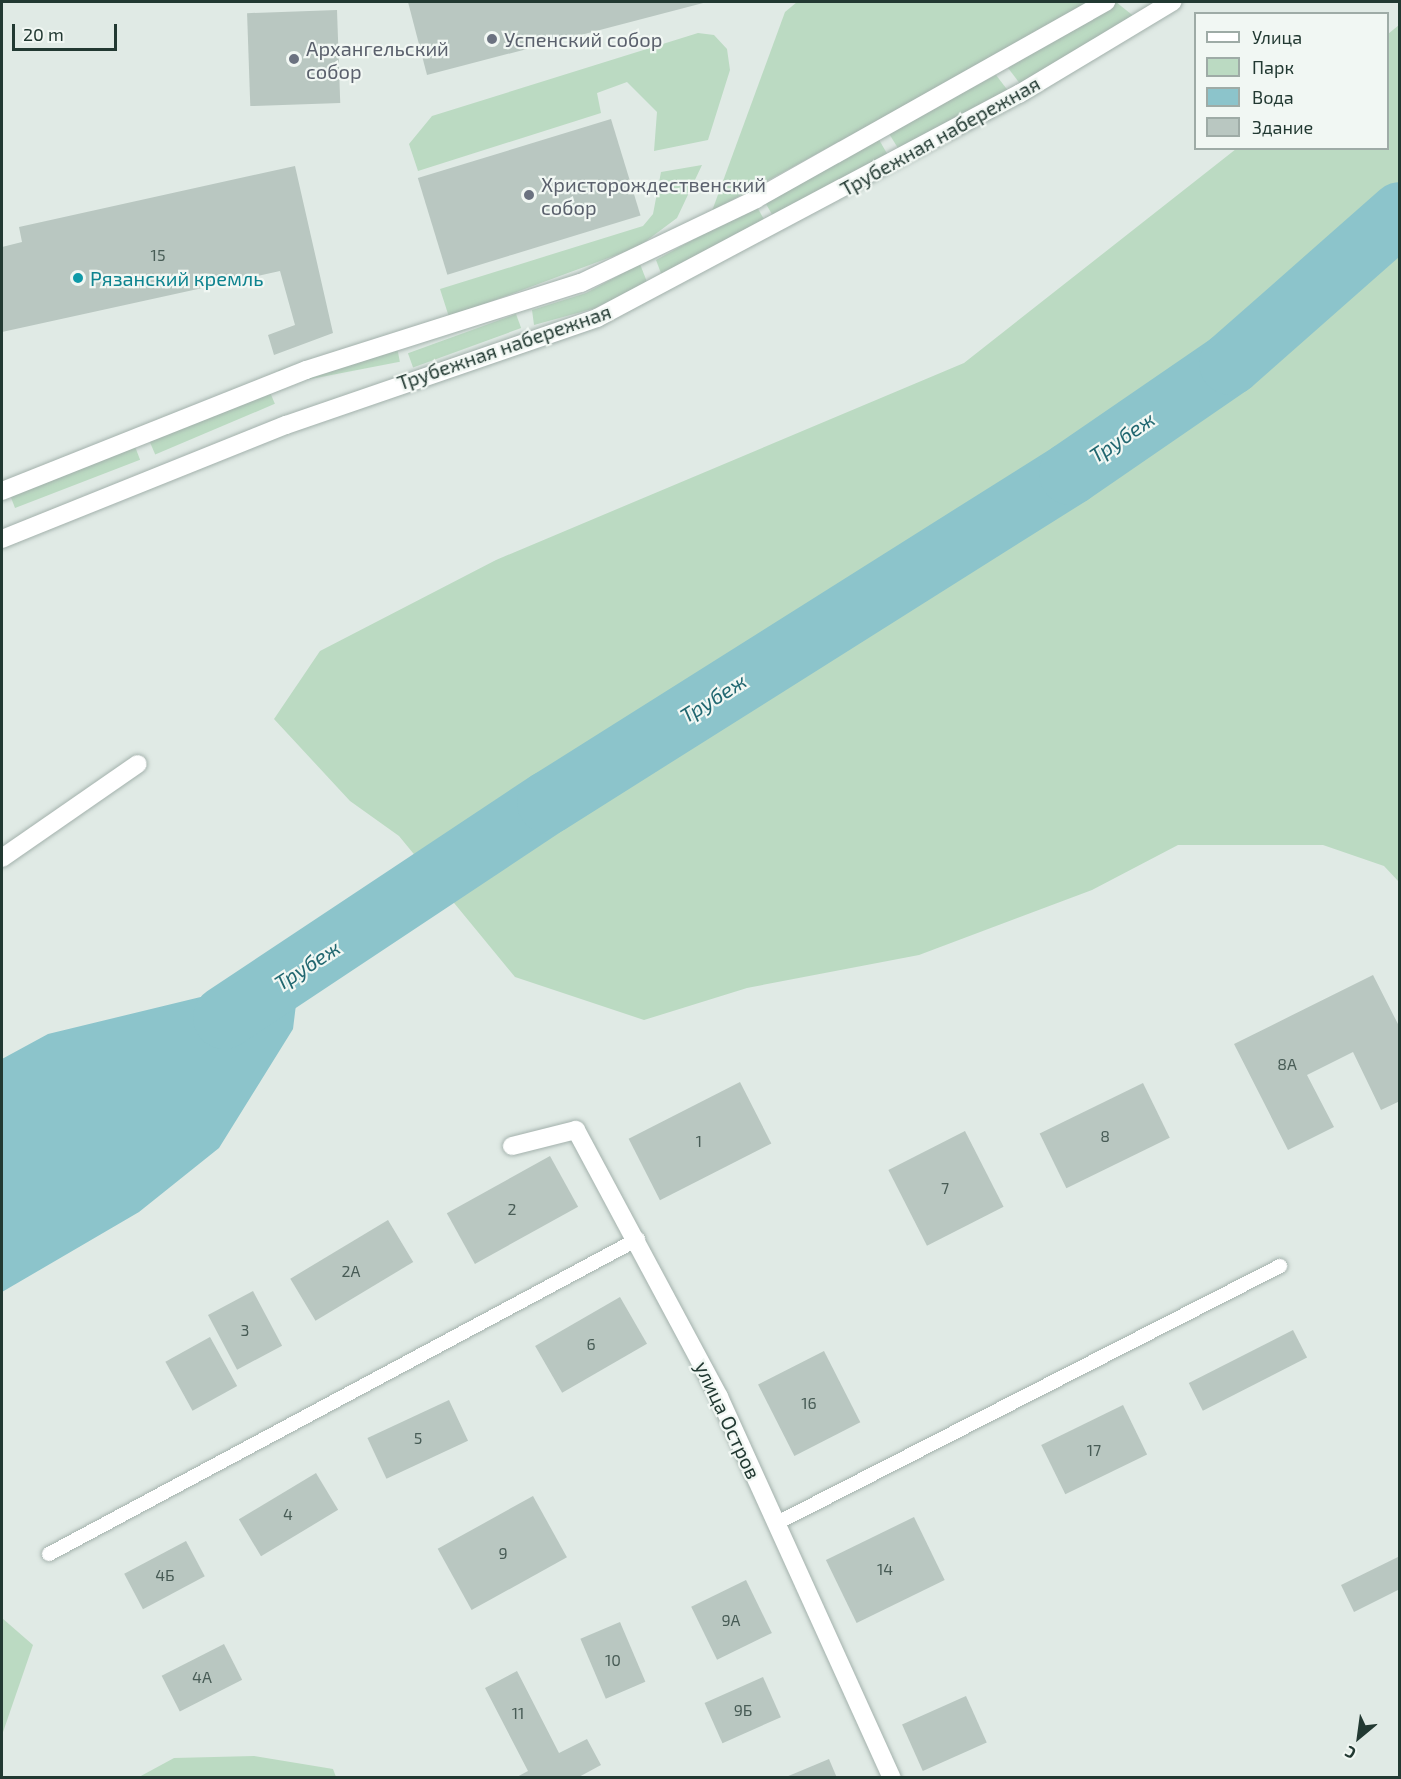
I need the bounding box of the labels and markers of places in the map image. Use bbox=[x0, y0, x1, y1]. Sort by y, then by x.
place label: Успенский собор bbox=[504, 27, 662, 51]
marker: Успенский собор bbox=[485, 32, 499, 46]
place label: Архангельский собор bbox=[306, 36, 449, 83]
marker: Архангельский собор bbox=[287, 52, 301, 66]
place label: Христорождественский собор bbox=[541, 172, 766, 219]
marker: Христорождественский собор bbox=[522, 188, 536, 202]
place label: Рязанский кремль bbox=[90, 266, 263, 290]
marker: Рязанский кремль bbox=[71, 271, 85, 285]

